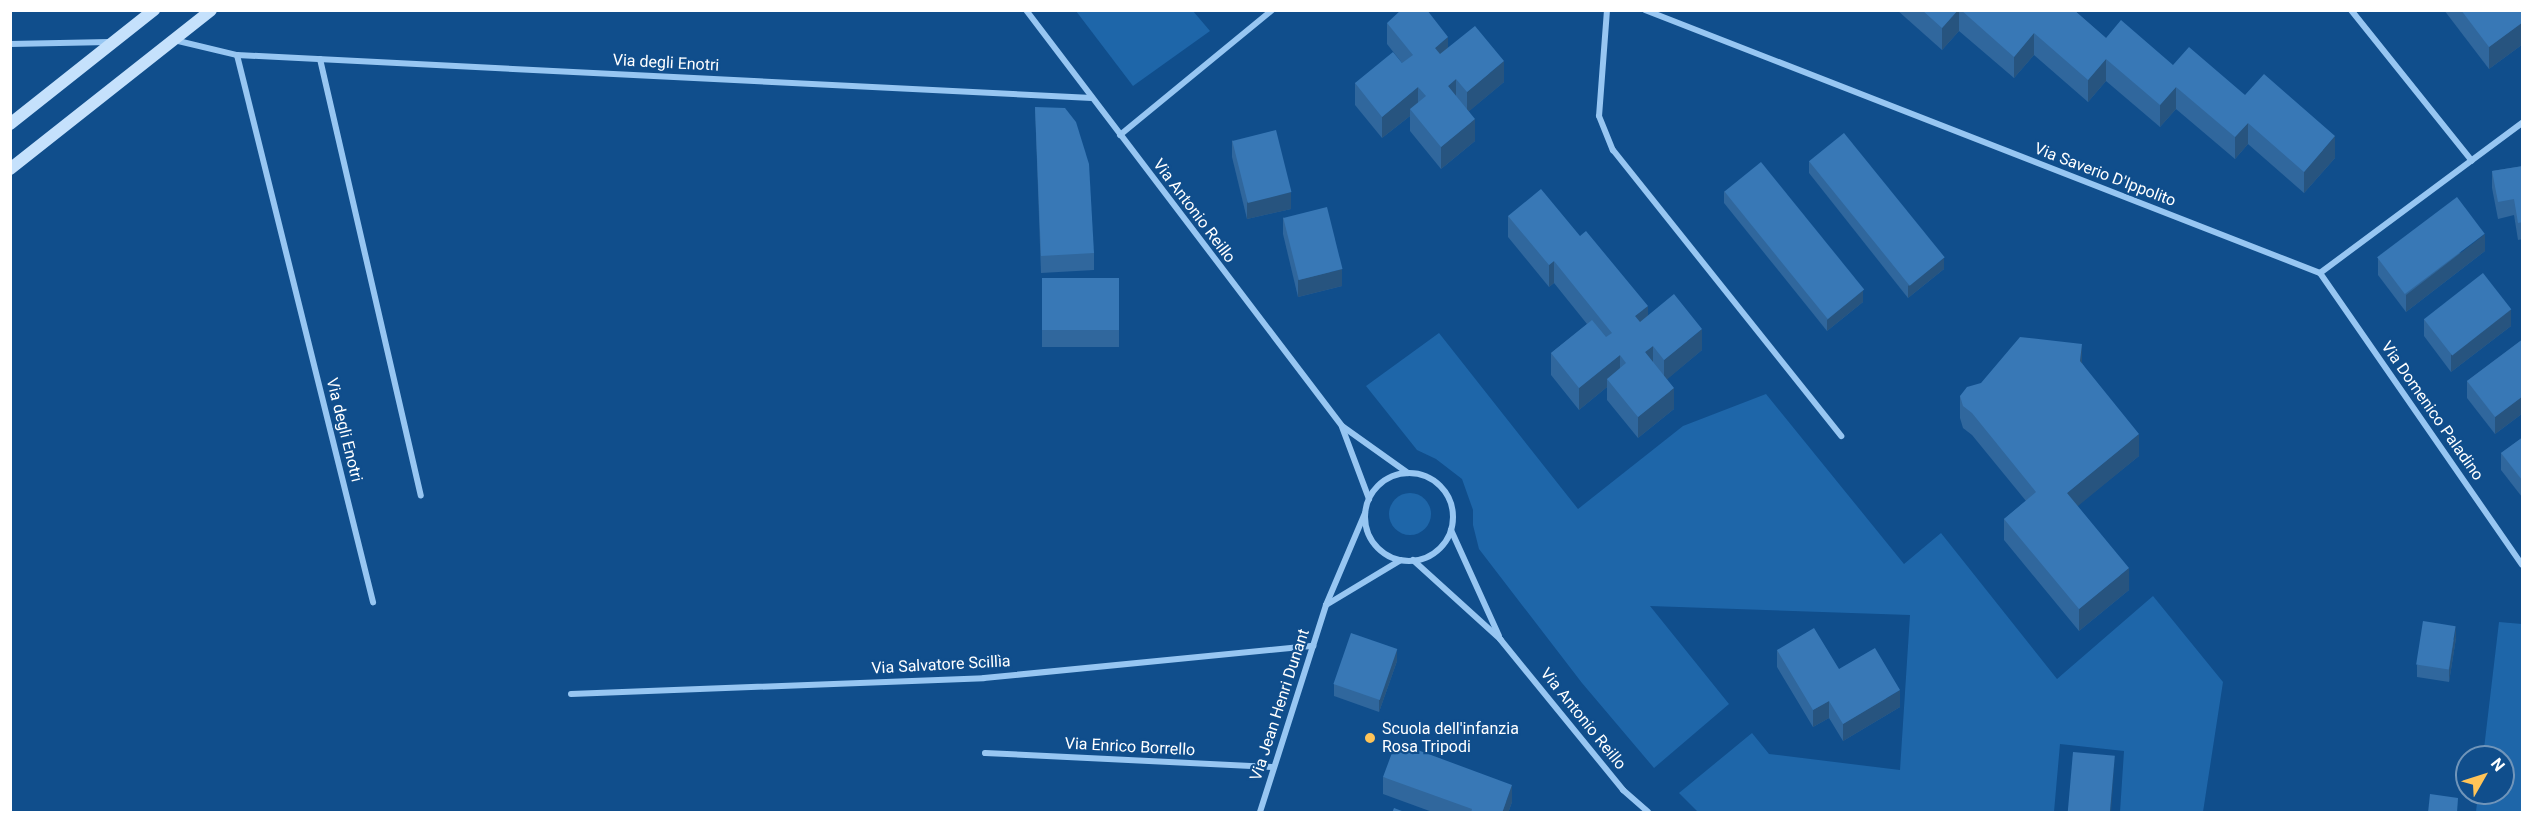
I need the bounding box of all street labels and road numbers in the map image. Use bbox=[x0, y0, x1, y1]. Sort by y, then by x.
street label: Via degli Enotri bbox=[612, 51, 720, 75]
street label: Via Saverio D'Ippolito bbox=[2031, 139, 2179, 211]
street label: Via Antonio Reillo bbox=[1149, 155, 1239, 267]
street label: Via Domenico Paladino bbox=[2377, 338, 2487, 484]
street label: Via degli Enotri bbox=[322, 376, 366, 484]
street label: Via Jean Henri Dunant bbox=[1246, 627, 1314, 783]
street label: Via Salvatore Scillìa bbox=[871, 652, 1011, 678]
street label: Via Antonio Reillo bbox=[1536, 664, 1630, 774]
street label: Via Enrico Borrello bbox=[1064, 734, 1196, 760]

